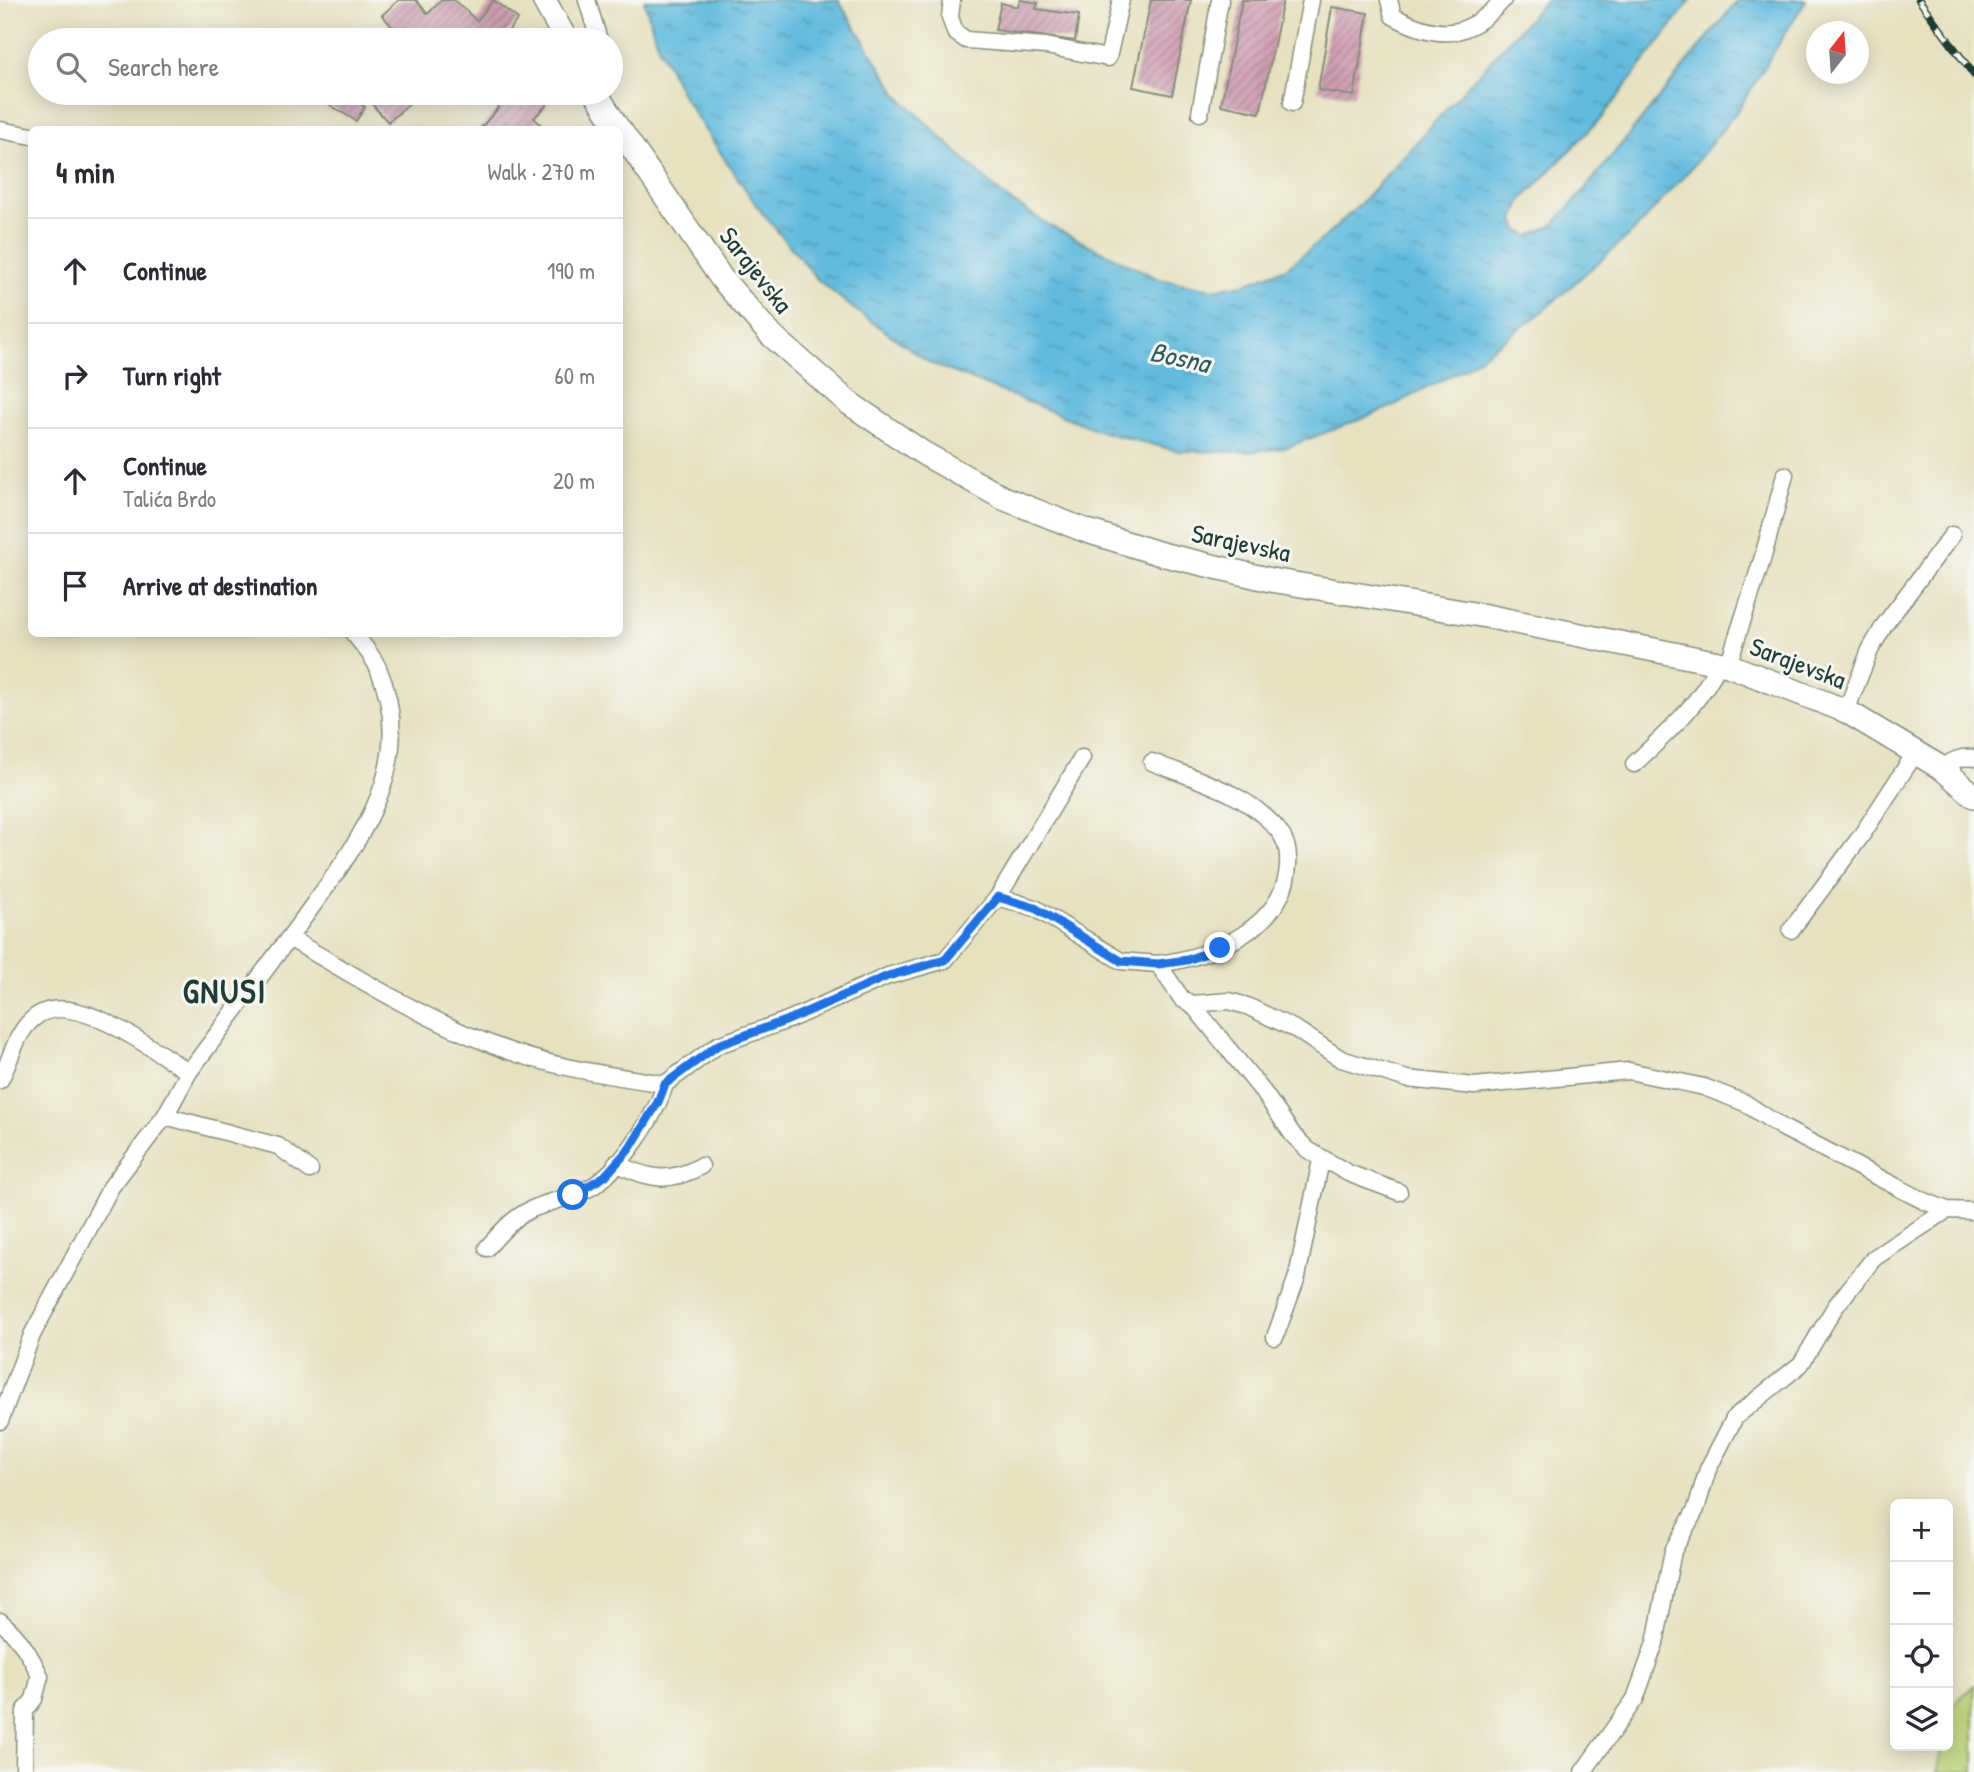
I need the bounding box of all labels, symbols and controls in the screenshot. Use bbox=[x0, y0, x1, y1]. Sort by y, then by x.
north arrow bbox=[1806, 21, 1869, 84]
search box bbox=[28, 28, 623, 105]
icon: search bbox=[52, 48, 90, 86]
text: Search here bbox=[108, 49, 219, 84]
text: 4 min bbox=[56, 152, 115, 192]
text: Walk · 270 m bbox=[488, 156, 595, 187]
street label: Sarajevska bbox=[712, 219, 801, 320]
icon: ahead bbox=[56, 252, 94, 290]
text: Continue bbox=[123, 253, 207, 288]
text: 190 m bbox=[547, 255, 595, 286]
water label: Bosna bbox=[1147, 332, 1216, 382]
icon: right bbox=[56, 357, 94, 395]
text: Turn right bbox=[123, 358, 221, 393]
text: 60 m bbox=[555, 360, 595, 391]
text: Continue bbox=[123, 448, 207, 483]
icon: ahead bbox=[56, 462, 94, 500]
text: 20 m bbox=[553, 465, 595, 496]
text: Talića Brdo bbox=[123, 483, 216, 514]
street label: Sarajevska bbox=[1188, 515, 1294, 570]
icon: arrive bbox=[56, 567, 94, 605]
text: Arrive at destination bbox=[123, 568, 318, 603]
street label: Sarajevska bbox=[1745, 628, 1851, 697]
route end bbox=[1204, 932, 1235, 963]
district label: GNUSI bbox=[183, 969, 267, 1013]
route start bbox=[557, 1179, 588, 1210]
map controls bbox=[1890, 1499, 1953, 1751]
button: + bbox=[1890, 1499, 1953, 1562]
button: − bbox=[1890, 1562, 1953, 1625]
button: locate bbox=[1890, 1625, 1953, 1688]
button: layers bbox=[1890, 1688, 1953, 1751]

